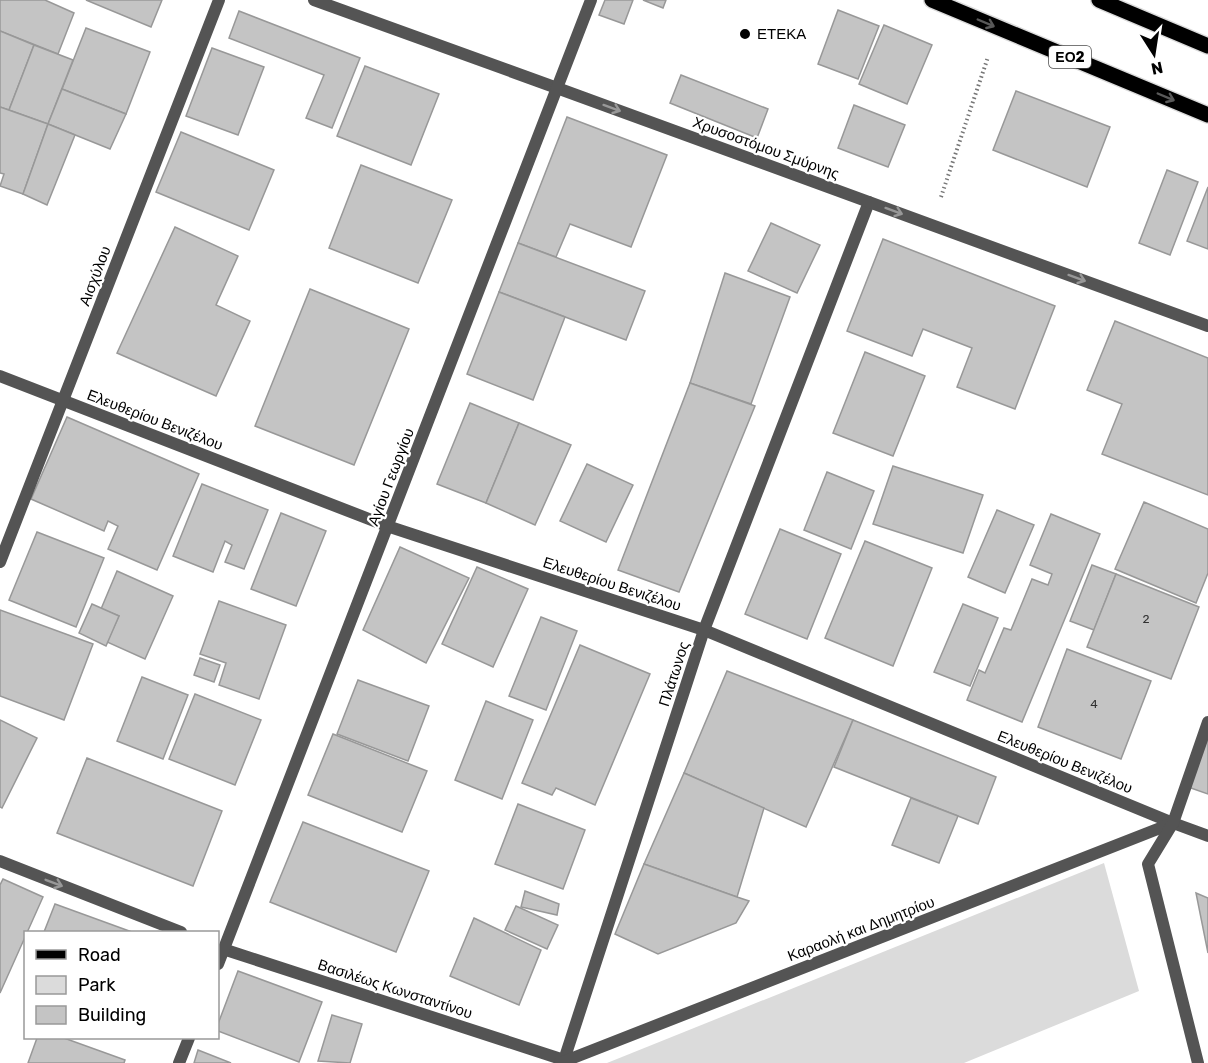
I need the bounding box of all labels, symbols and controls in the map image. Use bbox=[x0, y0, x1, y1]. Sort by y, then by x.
one-way arrow bbox=[977, 18, 995, 29]
north arrow bbox=[1124, 24, 1184, 84]
place label: ΕΤΕΚΑ bbox=[757, 25, 806, 43]
marker: ΕΤΕΚΑ bbox=[738, 27, 752, 41]
road number: ΕΟ2 bbox=[1049, 46, 1091, 68]
text: N bbox=[1149, 58, 1165, 79]
one-way arrow bbox=[1156, 92, 1175, 103]
one-way arrow bbox=[602, 104, 621, 115]
street label: Χρυσοστόμου Σμύρνης bbox=[690, 113, 842, 183]
one-way arrow bbox=[884, 206, 903, 217]
street label: Αισχύλου bbox=[75, 244, 115, 308]
one-way arrow bbox=[1068, 273, 1086, 284]
street label: Ελευθερίου Βενιζέλου bbox=[84, 386, 226, 454]
street label: Αγίου Γεωργίου bbox=[364, 426, 418, 528]
street label: Ελευθερίου Βενιζέλου bbox=[541, 553, 683, 615]
house number: 2 bbox=[1142, 612, 1150, 626]
street label: Πλάτωνος bbox=[655, 639, 693, 709]
house number: 4 bbox=[1090, 697, 1098, 711]
street label: Ελευθερίου Βενιζέλου bbox=[995, 727, 1135, 797]
one-way arrow bbox=[45, 878, 63, 889]
street label: Καραολή και Δημητρίου bbox=[785, 893, 937, 965]
legend bbox=[24, 931, 219, 1039]
text: Road bbox=[78, 944, 121, 966]
street label: Βασιλέως Κωνσταντίνου bbox=[315, 955, 475, 1023]
text: Park bbox=[78, 974, 116, 996]
text: Building bbox=[78, 1004, 146, 1026]

